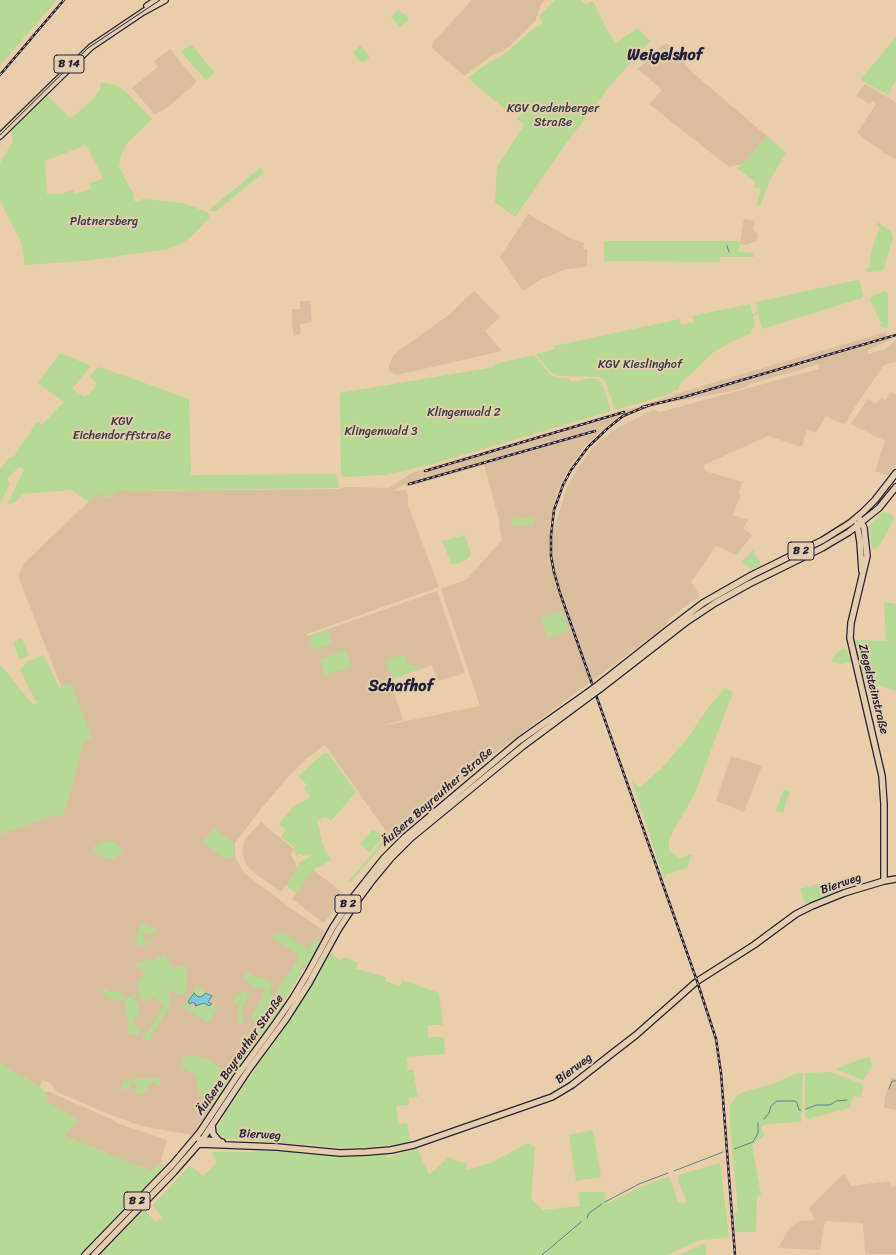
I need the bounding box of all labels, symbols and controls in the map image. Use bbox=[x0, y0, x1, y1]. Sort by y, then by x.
district label: Weigelshof bbox=[627, 46, 703, 66]
road number: B 14 bbox=[54, 55, 84, 73]
park label: KGV Oedenberger Straße bbox=[507, 102, 599, 130]
park label: Platnersberg bbox=[70, 215, 138, 229]
park label: KGV Kieslinghof bbox=[598, 358, 682, 372]
park label: Klingenwald 2 bbox=[427, 406, 501, 420]
park label: KGV Eichendorffstraße bbox=[73, 415, 171, 443]
park label: Klingenwald 3 bbox=[345, 425, 417, 439]
road number: B 2 bbox=[788, 542, 814, 560]
street label: Ziegelsteinstraße bbox=[855, 642, 891, 736]
district label: Schafhof bbox=[369, 677, 433, 697]
street label: Äußere Bayreuther Straße bbox=[378, 745, 496, 849]
street label: Bierweg bbox=[819, 870, 863, 898]
road number: B 2 bbox=[335, 895, 361, 913]
street label: Äußere Bayreuther Straße bbox=[193, 992, 287, 1118]
street label: Bierweg bbox=[553, 1051, 595, 1087]
street label: Bierweg bbox=[239, 1127, 281, 1143]
road number: B 2 bbox=[124, 1192, 150, 1210]

